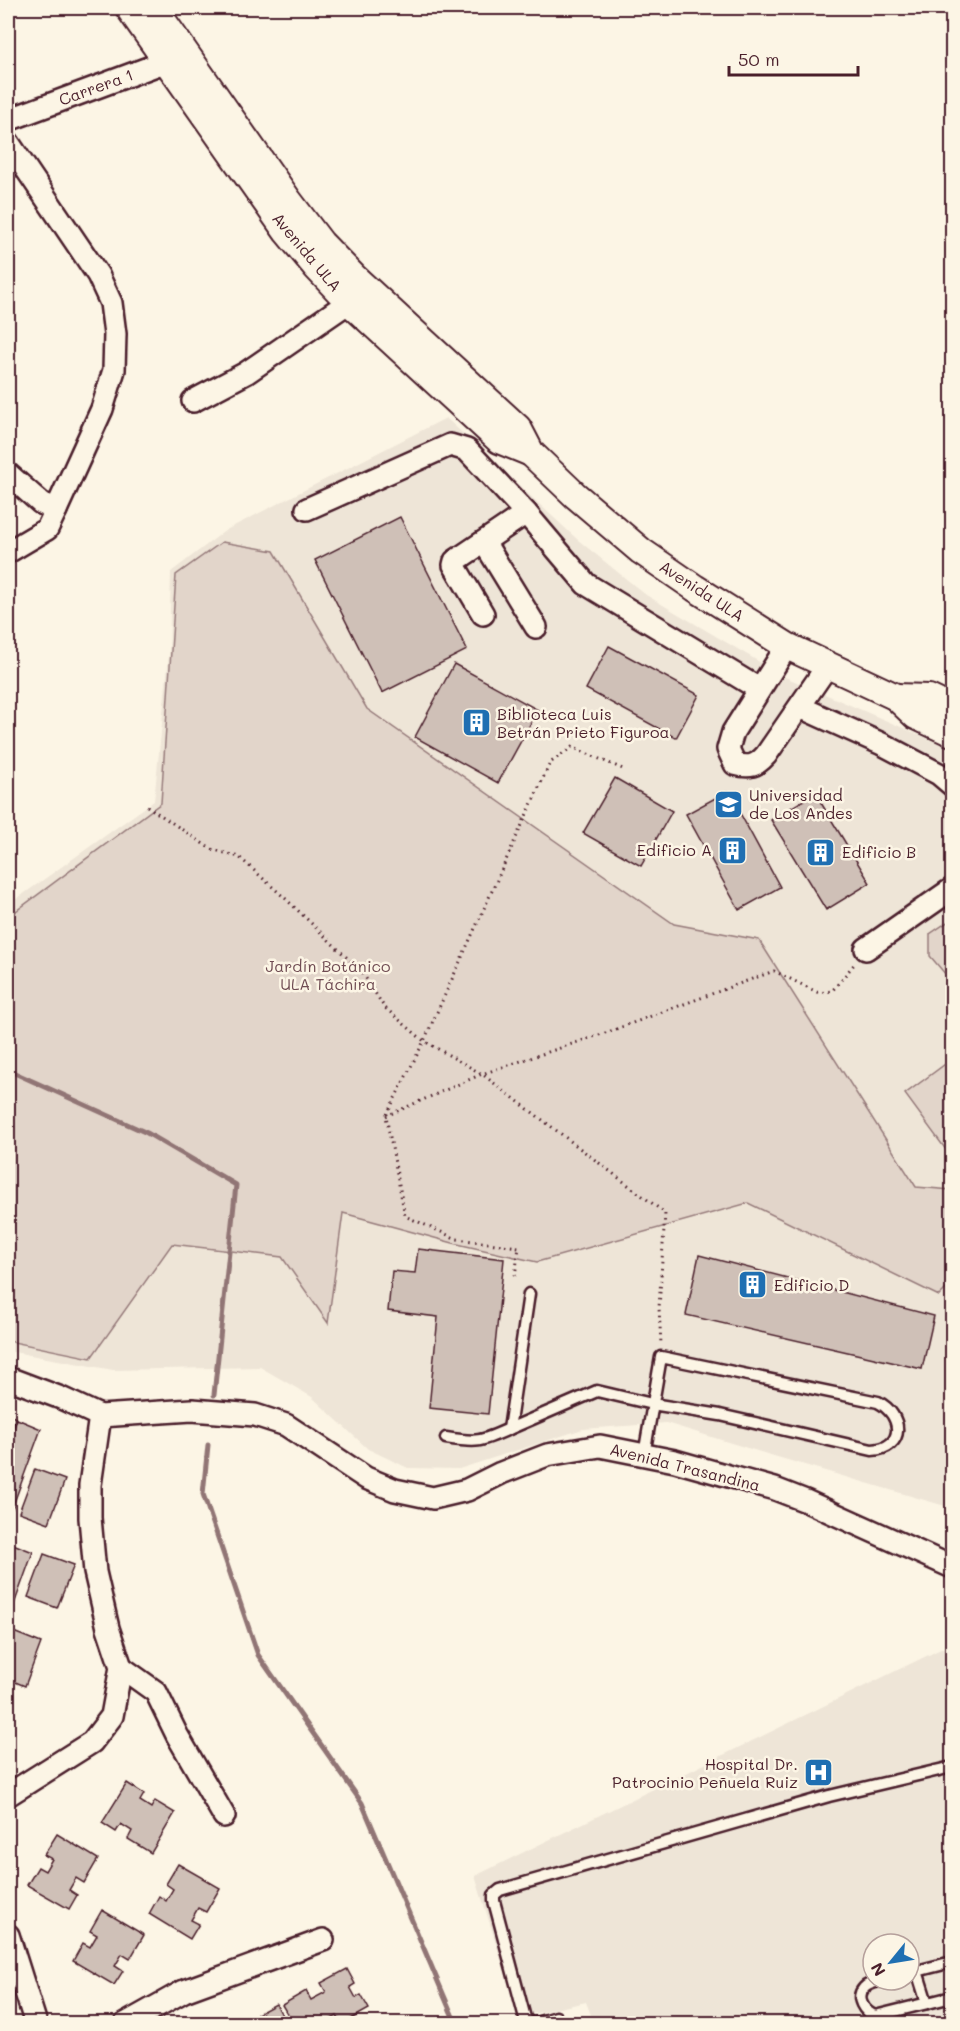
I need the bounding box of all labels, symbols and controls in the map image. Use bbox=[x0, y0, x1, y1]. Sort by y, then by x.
scale bar bbox=[729, 39, 858, 77]
text: 50 m bbox=[738, 47, 780, 71]
street label: Carrera 1 bbox=[56, 63, 136, 110]
street label: Avenida ULA bbox=[268, 208, 347, 296]
street label: Avenida ULA bbox=[656, 555, 749, 626]
place label: Biblioteca Luis Betrán Prieto Figuroa bbox=[497, 703, 670, 742]
building icon: Biblioteca Luis Betrán Prieto Figuroa bbox=[460, 707, 492, 739]
place label: Universidad de Los Andes bbox=[749, 784, 853, 823]
school or university icon: Universidad de Los Andes bbox=[712, 788, 744, 820]
building icon: Edificio A bbox=[717, 834, 749, 866]
building icon: Edificio B bbox=[805, 836, 837, 868]
place label: Edificio A bbox=[637, 839, 712, 860]
place label: Edificio B bbox=[842, 841, 916, 862]
park label: Jardín Botánico ULA Táchira bbox=[265, 955, 391, 994]
building icon: Edificio D bbox=[737, 1269, 769, 1301]
place label: Edificio D bbox=[774, 1274, 849, 1295]
street label: Avenida Trasandina bbox=[608, 1438, 763, 1495]
place label: Hospital Dr. Patrocinio Peñuela Ruiz bbox=[612, 1753, 798, 1792]
hospital icon: Hospital Dr. Patrocinio Peñuela Ruiz bbox=[803, 1757, 835, 1789]
north arrow bbox=[861, 1932, 921, 1992]
text: N bbox=[865, 1959, 890, 1980]

